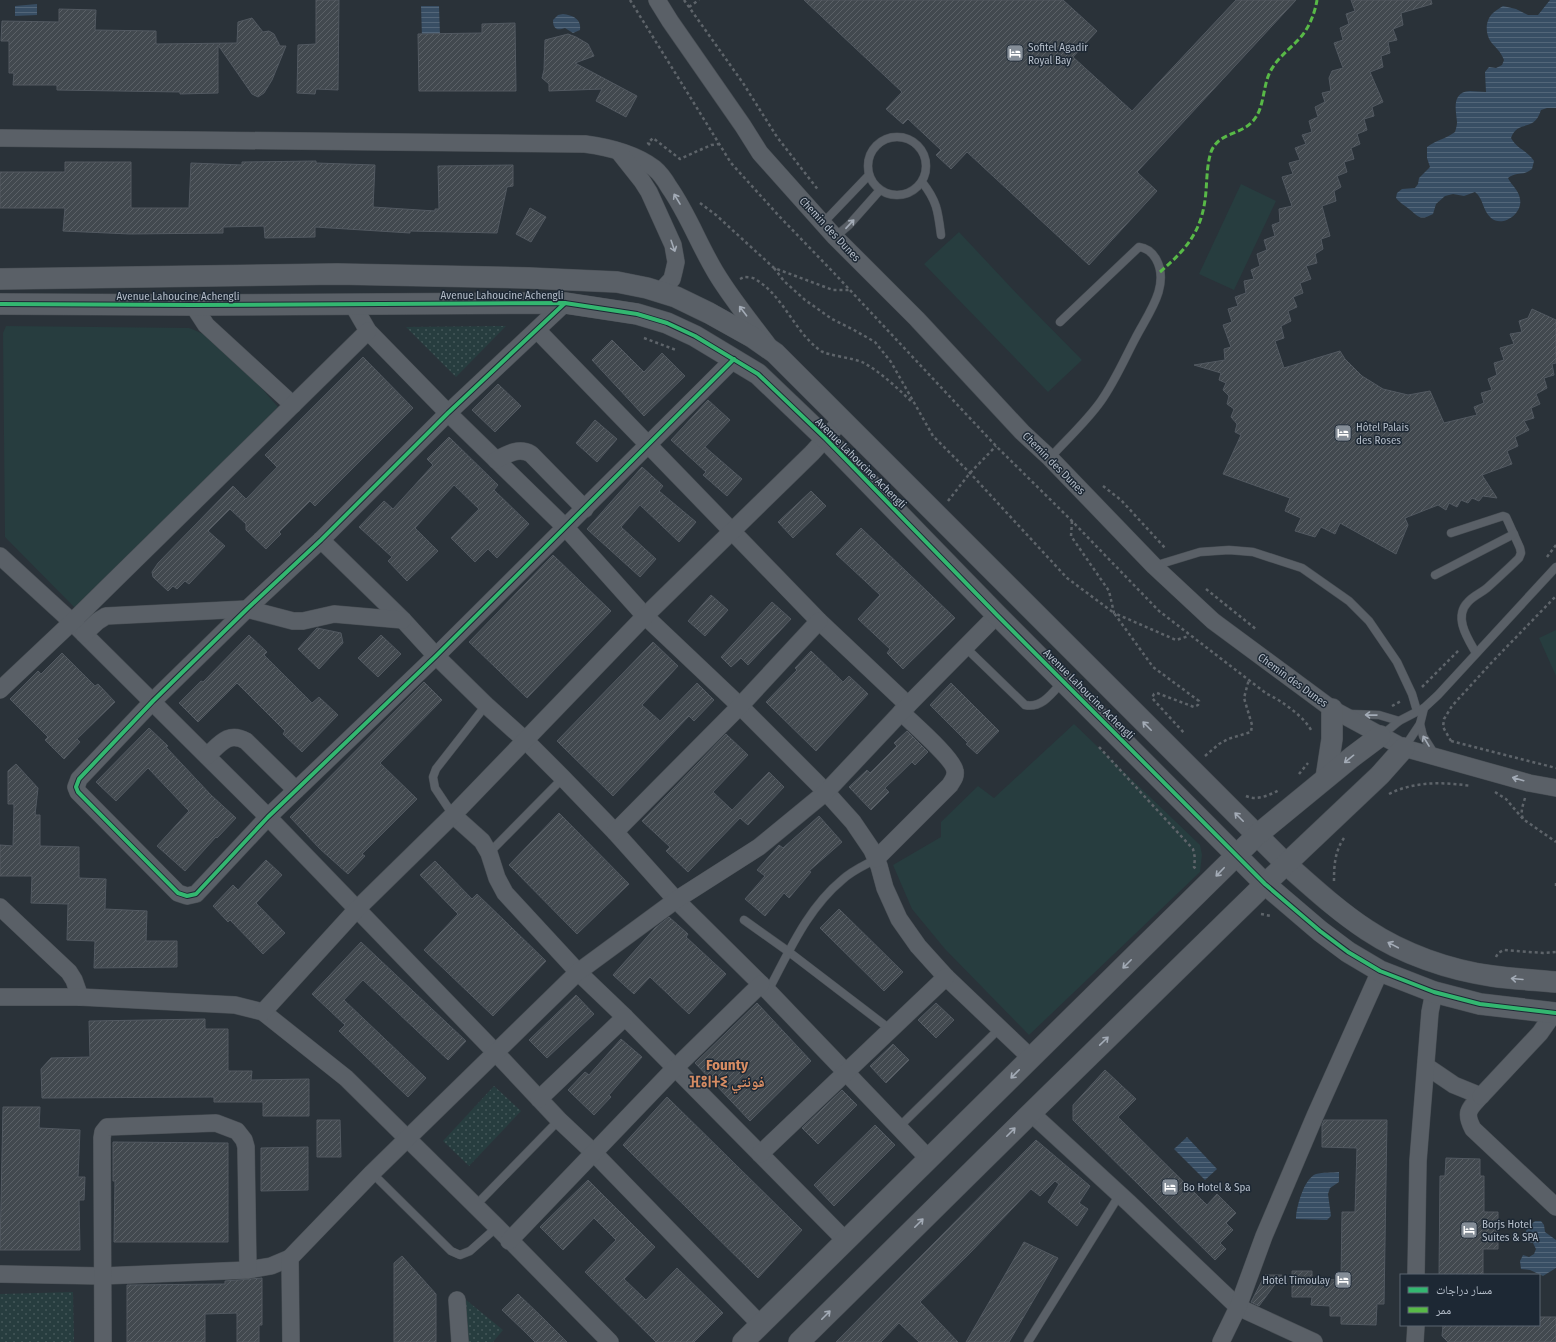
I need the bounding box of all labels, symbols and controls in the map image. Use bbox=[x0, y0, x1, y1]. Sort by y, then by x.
place label: Sofitel Agadir Royal Bay bbox=[1028, 41, 1088, 67]
hotel icon: Sofitel Agadir Royal Bay bbox=[1005, 43, 1025, 63]
one-way arrow bbox=[673, 193, 681, 205]
street label: Chemin des Dunes bbox=[797, 195, 863, 264]
one-way arrow bbox=[845, 219, 854, 229]
one-way arrow bbox=[669, 240, 677, 252]
street label: Avenue Lahoucine Achengli bbox=[441, 289, 564, 302]
street label: Avenue Lahoucine Achengli bbox=[117, 290, 240, 303]
one-way arrow bbox=[739, 306, 747, 317]
street label: Avenue Lahoucine Achengli bbox=[813, 415, 909, 512]
place label: Hôtel Palais des Roses bbox=[1356, 421, 1409, 447]
hotel icon: Hôtel Palais des Roses bbox=[1333, 423, 1353, 443]
street label: Chemin des Dunes bbox=[1020, 429, 1088, 498]
street label: Avenue Lahoucine Achengli bbox=[1041, 646, 1137, 743]
street label: Chemin des Dunes bbox=[1255, 651, 1330, 710]
one-way arrow bbox=[1365, 711, 1378, 719]
one-way arrow bbox=[1142, 721, 1152, 731]
one-way arrow bbox=[1422, 736, 1430, 747]
one-way arrow bbox=[1344, 755, 1355, 764]
one-way arrow bbox=[1512, 775, 1525, 782]
one-way arrow bbox=[1234, 813, 1244, 822]
one-way arrow bbox=[1215, 867, 1225, 877]
one-way arrow bbox=[1387, 940, 1399, 948]
one-way arrow bbox=[1122, 959, 1132, 968]
one-way arrow bbox=[1511, 975, 1524, 982]
one-way arrow bbox=[1099, 1036, 1109, 1046]
district label: Founty ⴼⵓⵏⵜⵉ فونتي bbox=[689, 1056, 765, 1094]
one-way arrow bbox=[1010, 1069, 1020, 1079]
one-way arrow bbox=[1006, 1127, 1016, 1137]
hotel icon: Bo Hotel & Spa bbox=[1160, 1177, 1180, 1197]
place label: Bo Hotel & Spa bbox=[1183, 1181, 1251, 1194]
one-way arrow bbox=[914, 1218, 924, 1228]
place label: Borjs Hotel Suites & SPA bbox=[1482, 1218, 1539, 1244]
hotel icon: Borjs Hotel Suites & SPA bbox=[1459, 1220, 1479, 1240]
hotel icon: Hotel Timoulay bbox=[1333, 1270, 1353, 1290]
place label: Hotel Timoulay bbox=[1262, 1274, 1330, 1287]
legend bbox=[1400, 1274, 1540, 1326]
text: مسار دراجات bbox=[1436, 1283, 1492, 1297]
text: ممر bbox=[1435, 1303, 1451, 1317]
one-way arrow bbox=[821, 1310, 831, 1320]

